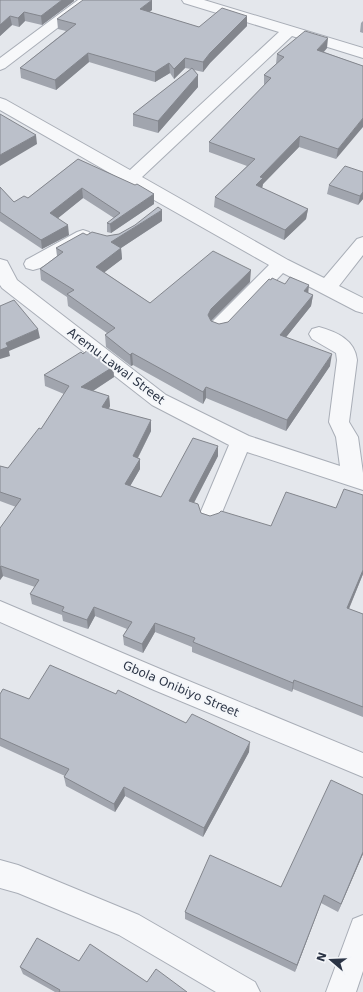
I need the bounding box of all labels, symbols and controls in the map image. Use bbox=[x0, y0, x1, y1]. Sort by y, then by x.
street label: Aremu Lawal Street bbox=[65, 325, 168, 407]
street label: Gbola Onibiyo Street bbox=[121, 658, 241, 720]
north arrow bbox=[311, 940, 351, 980]
text: N bbox=[314, 950, 330, 963]

